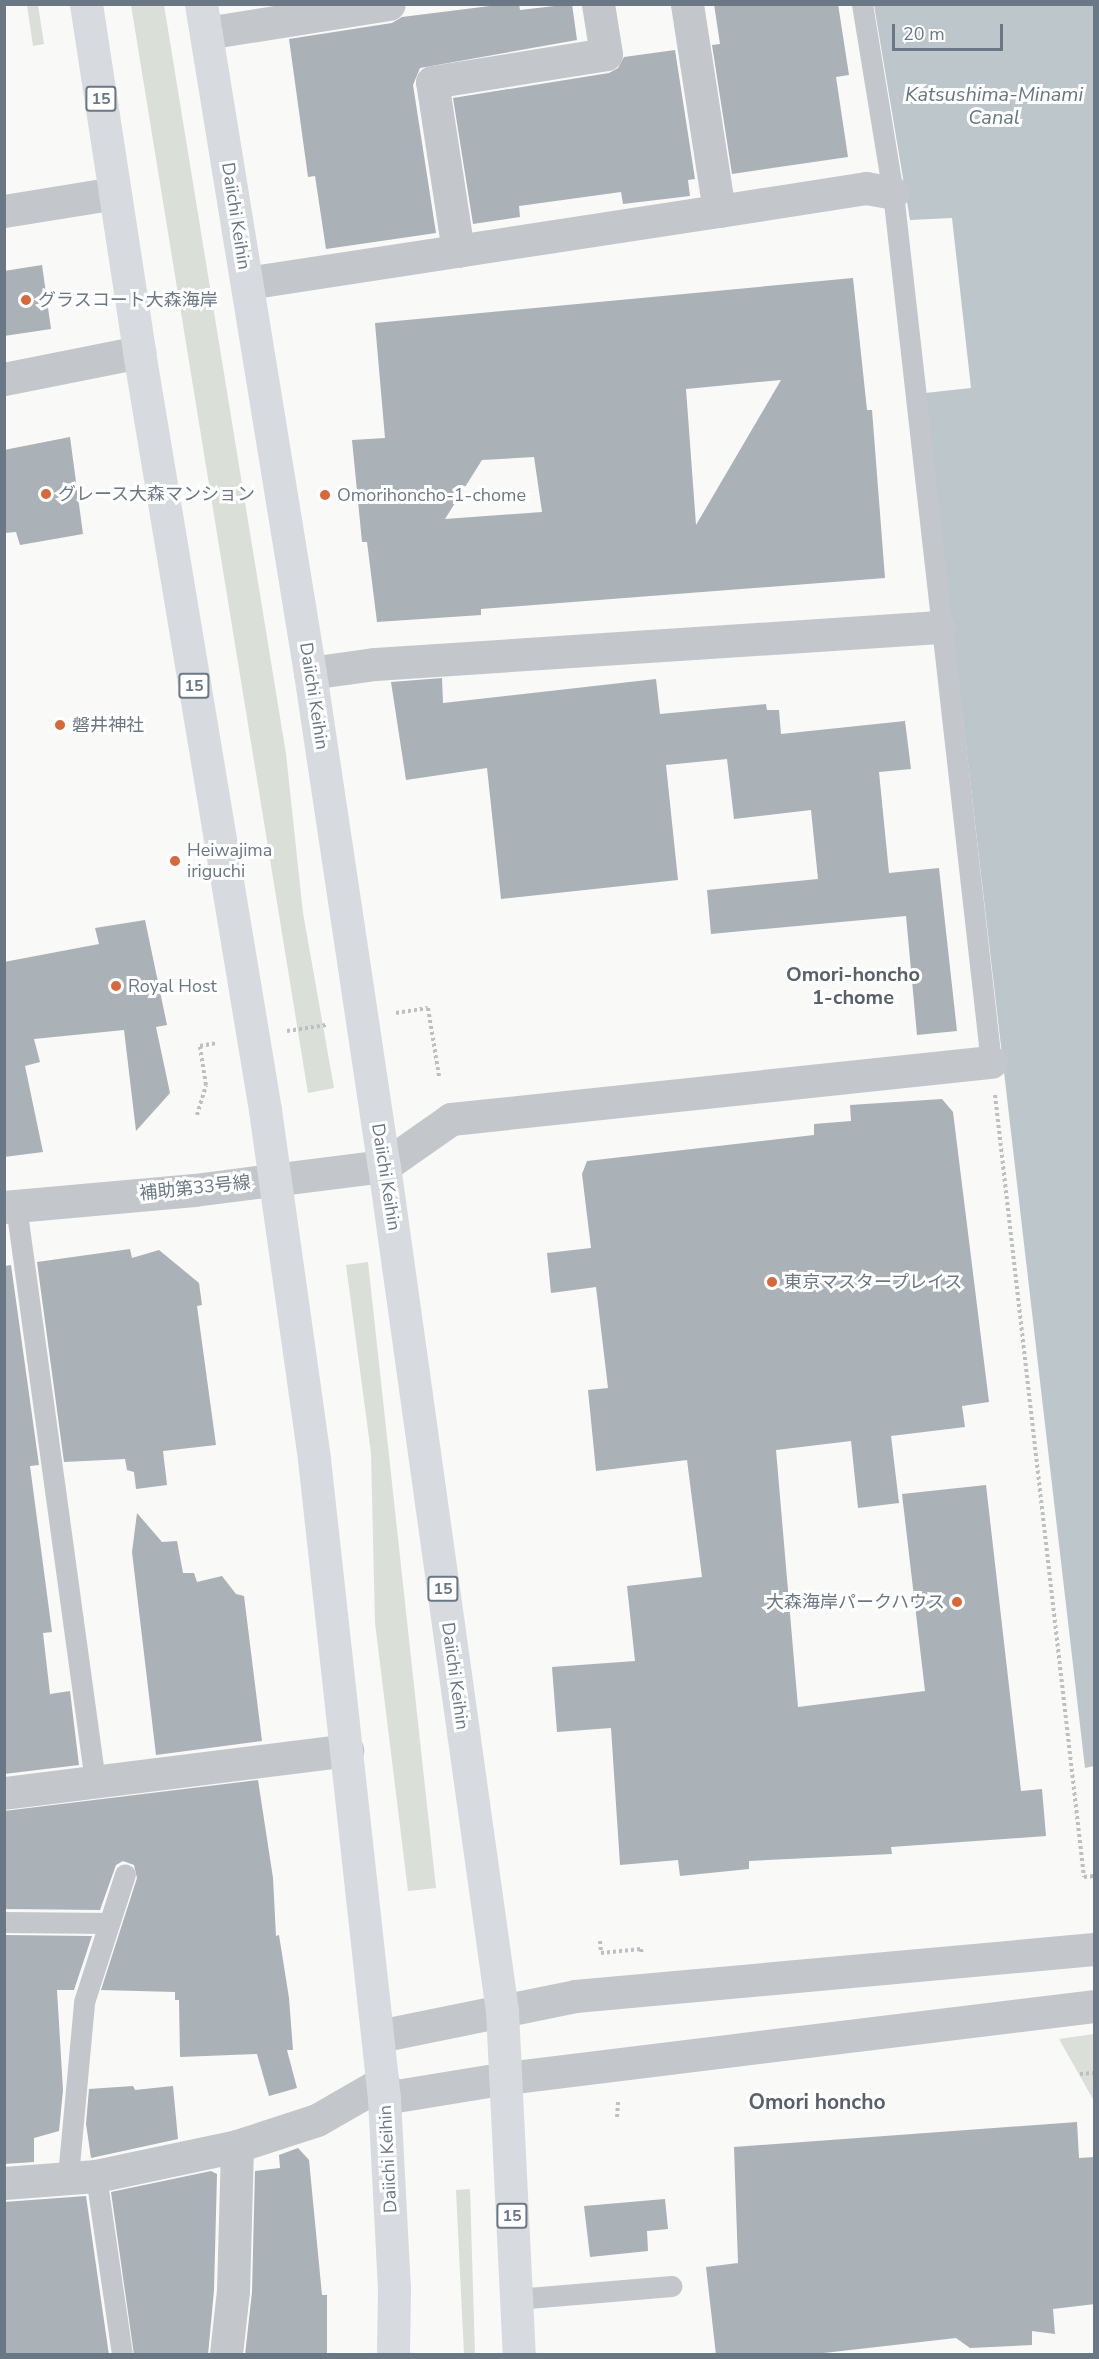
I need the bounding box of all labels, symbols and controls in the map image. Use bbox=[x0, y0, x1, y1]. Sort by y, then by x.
scale bar bbox=[895, 12, 1006, 50]
text: 20 m bbox=[903, 22, 945, 46]
water label: Katsushima-Minami Canal bbox=[905, 82, 1083, 129]
road number: 15 bbox=[84, 86, 118, 112]
street label: Daiichi Keihin bbox=[217, 161, 255, 271]
place label: グラスコート大森海岸 bbox=[38, 289, 218, 311]
marker: グラスコート大森海岸 bbox=[19, 293, 33, 307]
place label: グレース大森マンション bbox=[58, 483, 256, 505]
place label: Omorihoncho-1-chome bbox=[337, 484, 526, 506]
marker: グレース大森マンション bbox=[39, 487, 53, 501]
marker: Omorihoncho-1-chome bbox=[318, 488, 332, 502]
street label: Daiichi Keihin bbox=[295, 641, 333, 751]
road number: 15 bbox=[178, 673, 210, 699]
place label: 磐井神社 bbox=[72, 714, 144, 736]
marker: 磐井神社 bbox=[53, 718, 67, 732]
place label: Heiwajima iriguchi bbox=[187, 840, 272, 882]
marker: Heiwajima iriguchi bbox=[168, 854, 182, 868]
district label: Omori-honcho 1-chome bbox=[786, 962, 920, 1009]
place label: Royal Host bbox=[128, 975, 217, 997]
marker: Royal Host bbox=[109, 979, 123, 993]
street label: Daiichi Keihin bbox=[367, 1122, 405, 1232]
street label: 補助第33号線 bbox=[138, 1171, 252, 1205]
place label: 東京マスタープレイス bbox=[784, 1271, 964, 1293]
marker: 東京マスタープレイス bbox=[765, 1275, 779, 1289]
road number: 15 bbox=[426, 1576, 460, 1602]
place label: 大森海岸パークハウス bbox=[765, 1591, 945, 1613]
marker: 大森海岸パークハウス bbox=[950, 1595, 964, 1609]
street label: Daiichi Keihin bbox=[437, 1621, 473, 1731]
district label: Omori honcho bbox=[748, 2089, 886, 2115]
street label: Daiichi Keihin bbox=[374, 2104, 402, 2214]
road number: 15 bbox=[496, 2203, 528, 2229]

